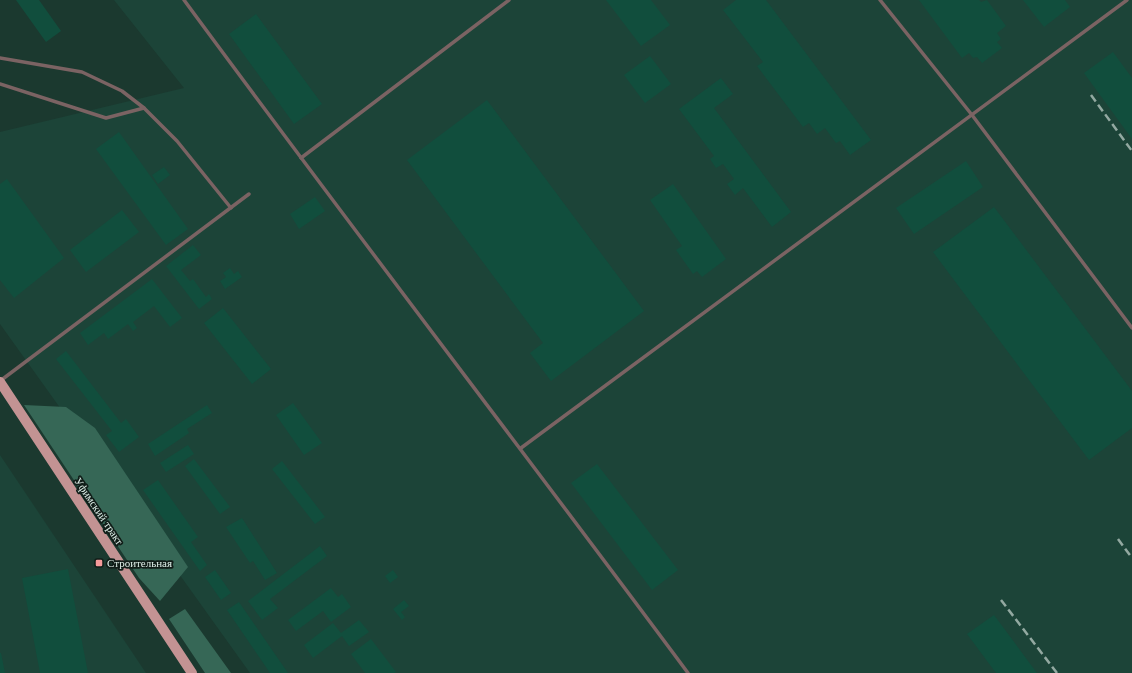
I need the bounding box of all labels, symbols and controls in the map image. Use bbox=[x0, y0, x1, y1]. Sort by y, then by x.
street label: Уфимский тракт bbox=[71, 475, 127, 548]
place label: Строительная bbox=[107, 556, 172, 570]
marker: Строительная bbox=[94, 558, 104, 568]

